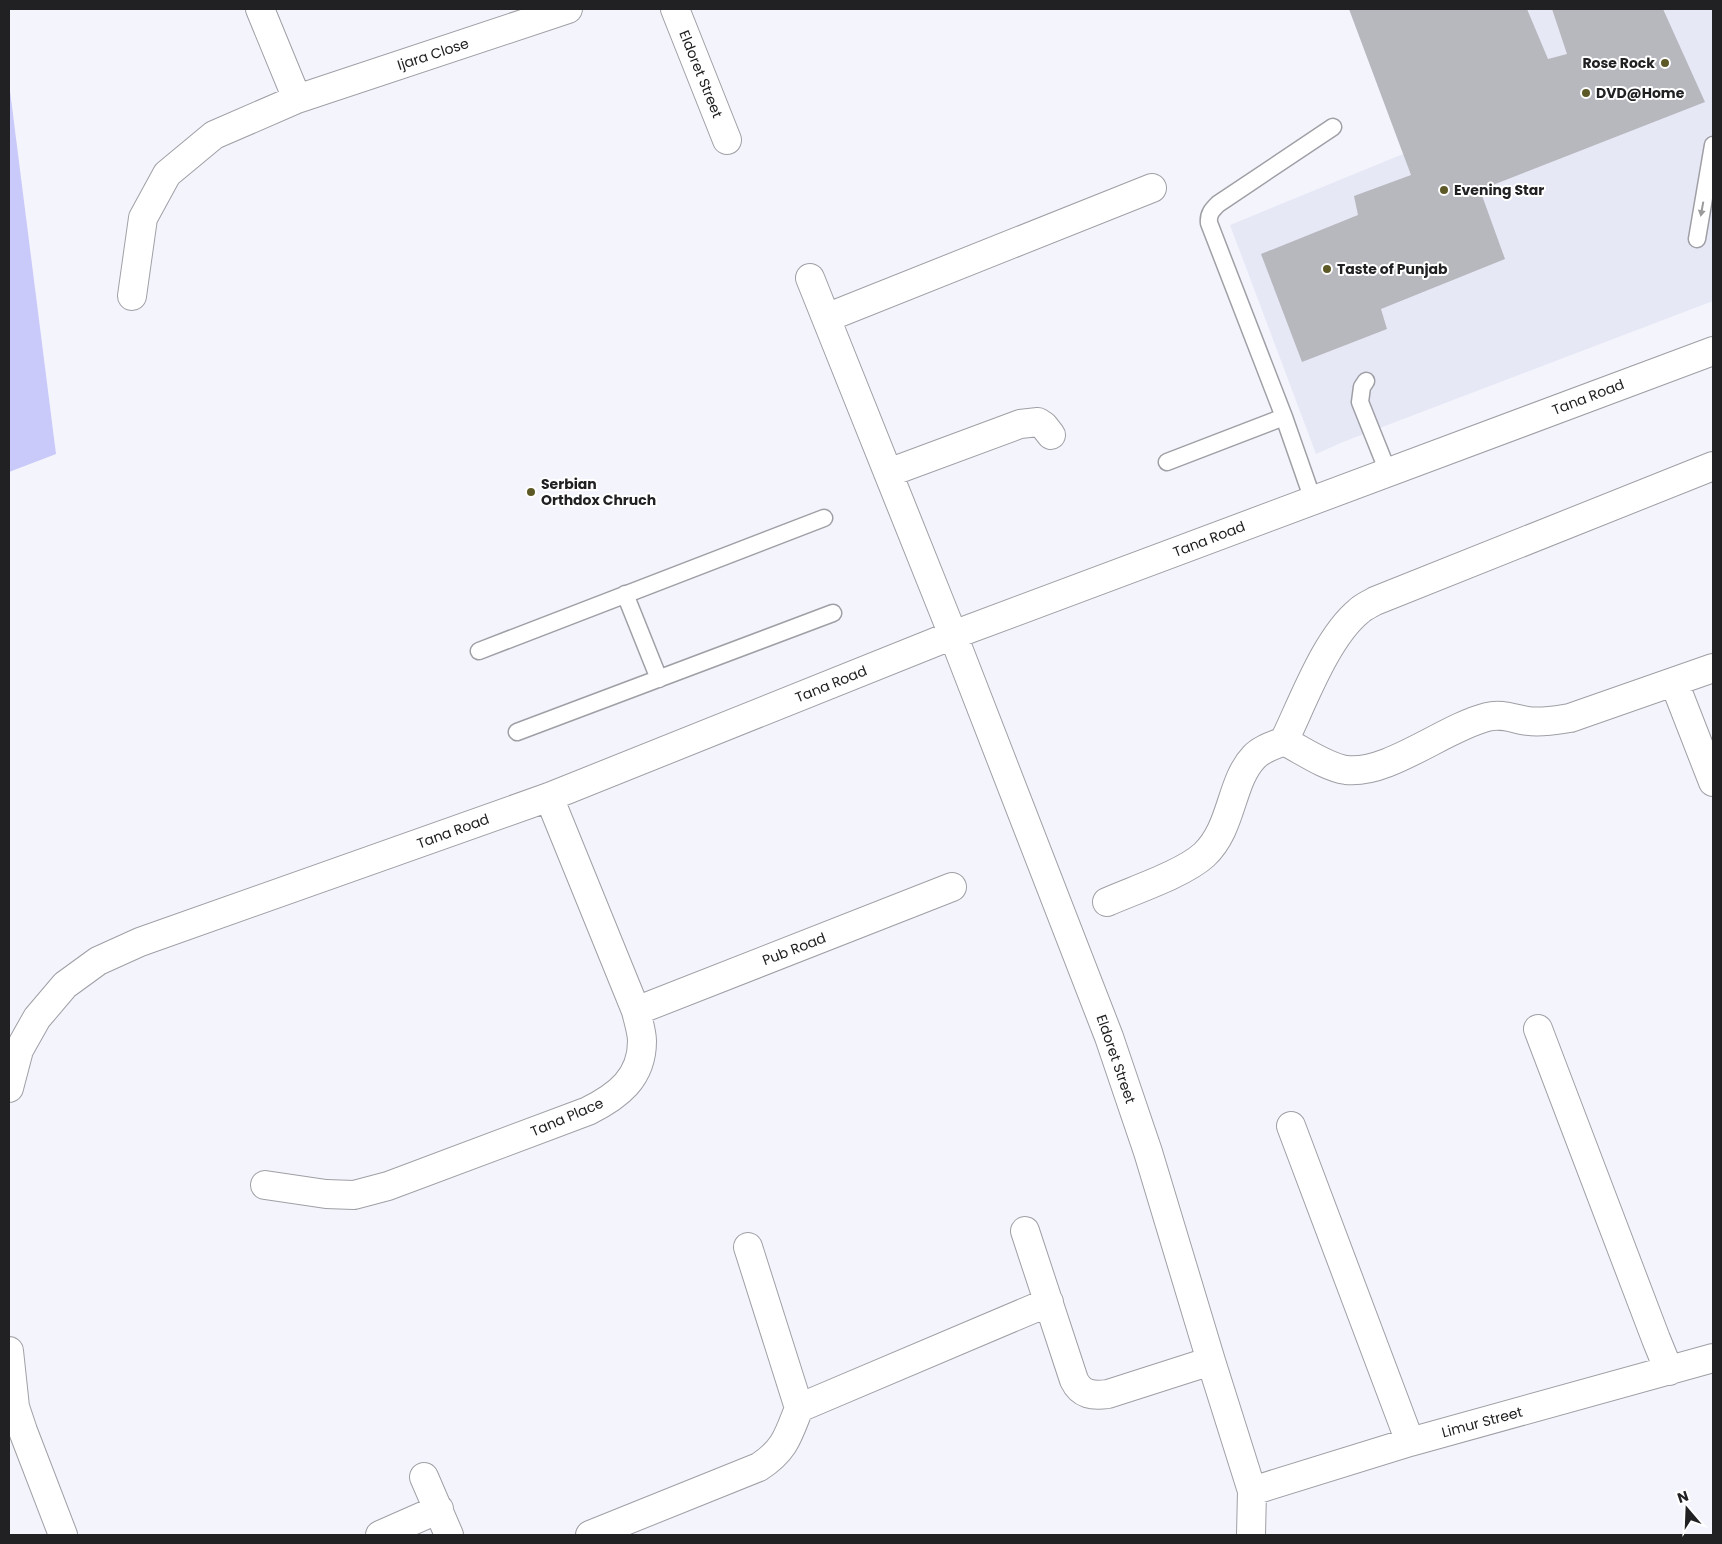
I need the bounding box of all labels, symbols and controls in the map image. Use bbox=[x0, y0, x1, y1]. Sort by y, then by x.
street label: Eldoret Street bbox=[674, 27, 728, 121]
street label: Ijara Close bbox=[395, 33, 472, 75]
place label: Rose Rock bbox=[1582, 53, 1655, 73]
marker: Rose Rock bbox=[1659, 57, 1671, 69]
place label: DVD@Home bbox=[1596, 83, 1685, 103]
marker: DVD@Home bbox=[1580, 87, 1592, 99]
place label: Evening Star bbox=[1454, 180, 1544, 200]
marker: Evening Star bbox=[1438, 184, 1450, 196]
one-way arrow bbox=[1697, 201, 1705, 217]
place label: Taste of Punjab bbox=[1337, 259, 1448, 279]
marker: Taste of Punjab bbox=[1321, 263, 1333, 275]
street label: Tana Road bbox=[1549, 374, 1627, 420]
place label: Serbian Orthdox Chruch bbox=[541, 474, 656, 510]
marker: Serbian Orthdox Chruch bbox=[525, 486, 537, 498]
street label: Tana Road bbox=[1170, 516, 1248, 562]
street label: Tana Road bbox=[792, 661, 870, 707]
street label: Tana Road bbox=[414, 809, 492, 853]
street label: Pub Road bbox=[759, 928, 829, 970]
street label: Eldoret Street bbox=[1091, 1012, 1141, 1106]
street label: Tana Place bbox=[527, 1093, 607, 1141]
street label: Limur Street bbox=[1439, 1402, 1525, 1442]
north arrow bbox=[1662, 1484, 1712, 1534]
text: N bbox=[1675, 1486, 1691, 1508]

